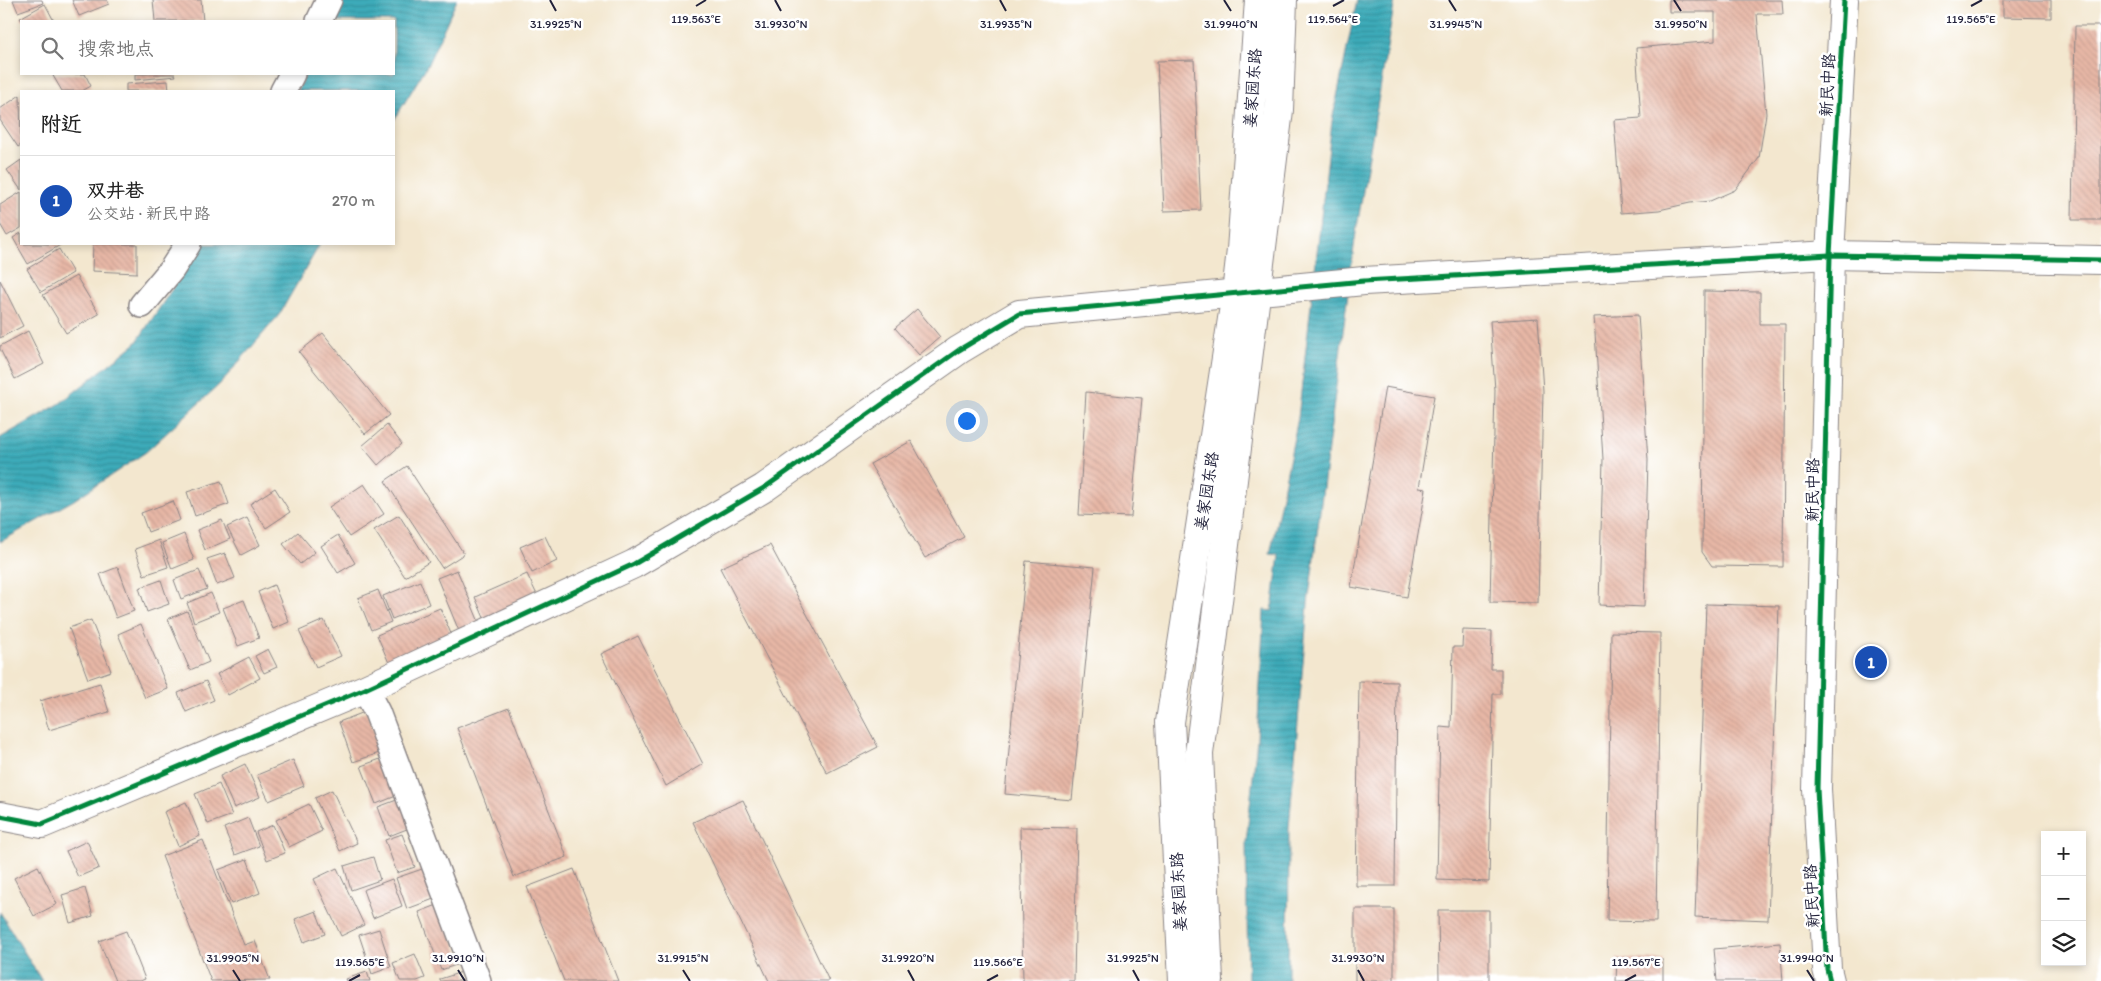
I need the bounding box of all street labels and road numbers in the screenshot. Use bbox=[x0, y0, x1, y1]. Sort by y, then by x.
street label: 姜家园东路 bbox=[1240, 47, 1265, 129]
street label: 新民中路 bbox=[1816, 53, 1839, 117]
street label: 姜家园东路 bbox=[1191, 450, 1222, 532]
street label: 新民中路 bbox=[1802, 458, 1823, 522]
street label: 姜家园东路 bbox=[1167, 852, 1190, 932]
street label: 新民中路 bbox=[1800, 864, 1823, 928]

